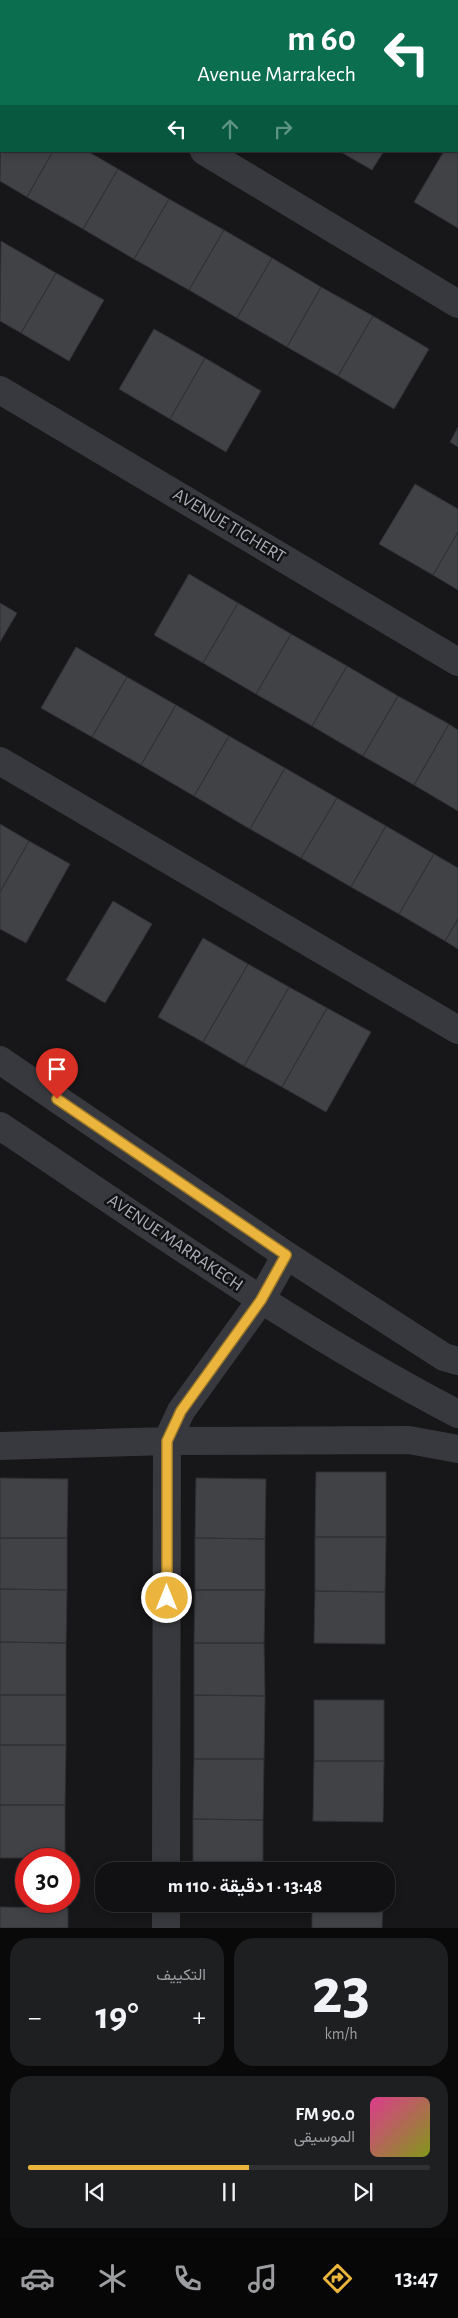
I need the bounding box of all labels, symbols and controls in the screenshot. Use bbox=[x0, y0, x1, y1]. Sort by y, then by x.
icon: left bbox=[374, 20, 439, 85]
text: 60 m bbox=[287, 22, 356, 57]
text: Avenue Marrakech bbox=[197, 63, 356, 85]
icon: left bbox=[163, 115, 191, 143]
icon: ahead bbox=[216, 115, 244, 143]
icon: right bbox=[269, 115, 297, 143]
street label: AVENUE TIGHERT bbox=[170, 485, 288, 567]
pin bbox=[36, 1048, 78, 1099]
icon: arrive bbox=[43, 1055, 71, 1083]
street label: AVENUE MARRAKECH bbox=[104, 1191, 246, 1295]
position arrow bbox=[140, 1571, 192, 1623]
speed limit sign: 30 bbox=[15, 1848, 80, 1913]
text: 13:48 · 1 دقيقة · 110 m bbox=[168, 1877, 322, 1896]
text: 23 bbox=[312, 1960, 370, 2025]
text: التكييف bbox=[156, 1967, 206, 1983]
text: 19° bbox=[95, 1998, 139, 2036]
text: − bbox=[28, 2004, 41, 2032]
text: + bbox=[193, 2004, 206, 2032]
text: km/h bbox=[325, 2026, 358, 2042]
text: 90.0 FM bbox=[295, 2105, 355, 2124]
text: الموسيقى bbox=[294, 2129, 355, 2145]
icon: previous bbox=[81, 2178, 109, 2206]
icon: pause bbox=[215, 2178, 243, 2206]
icon: next bbox=[349, 2178, 377, 2206]
icon: car bbox=[20, 2261, 55, 2296]
icon: climate bbox=[95, 2261, 130, 2296]
icon: phone bbox=[170, 2261, 205, 2296]
icon: music bbox=[245, 2261, 280, 2296]
icon: directions bbox=[320, 2261, 355, 2296]
text: 13:47 bbox=[395, 2267, 438, 2289]

